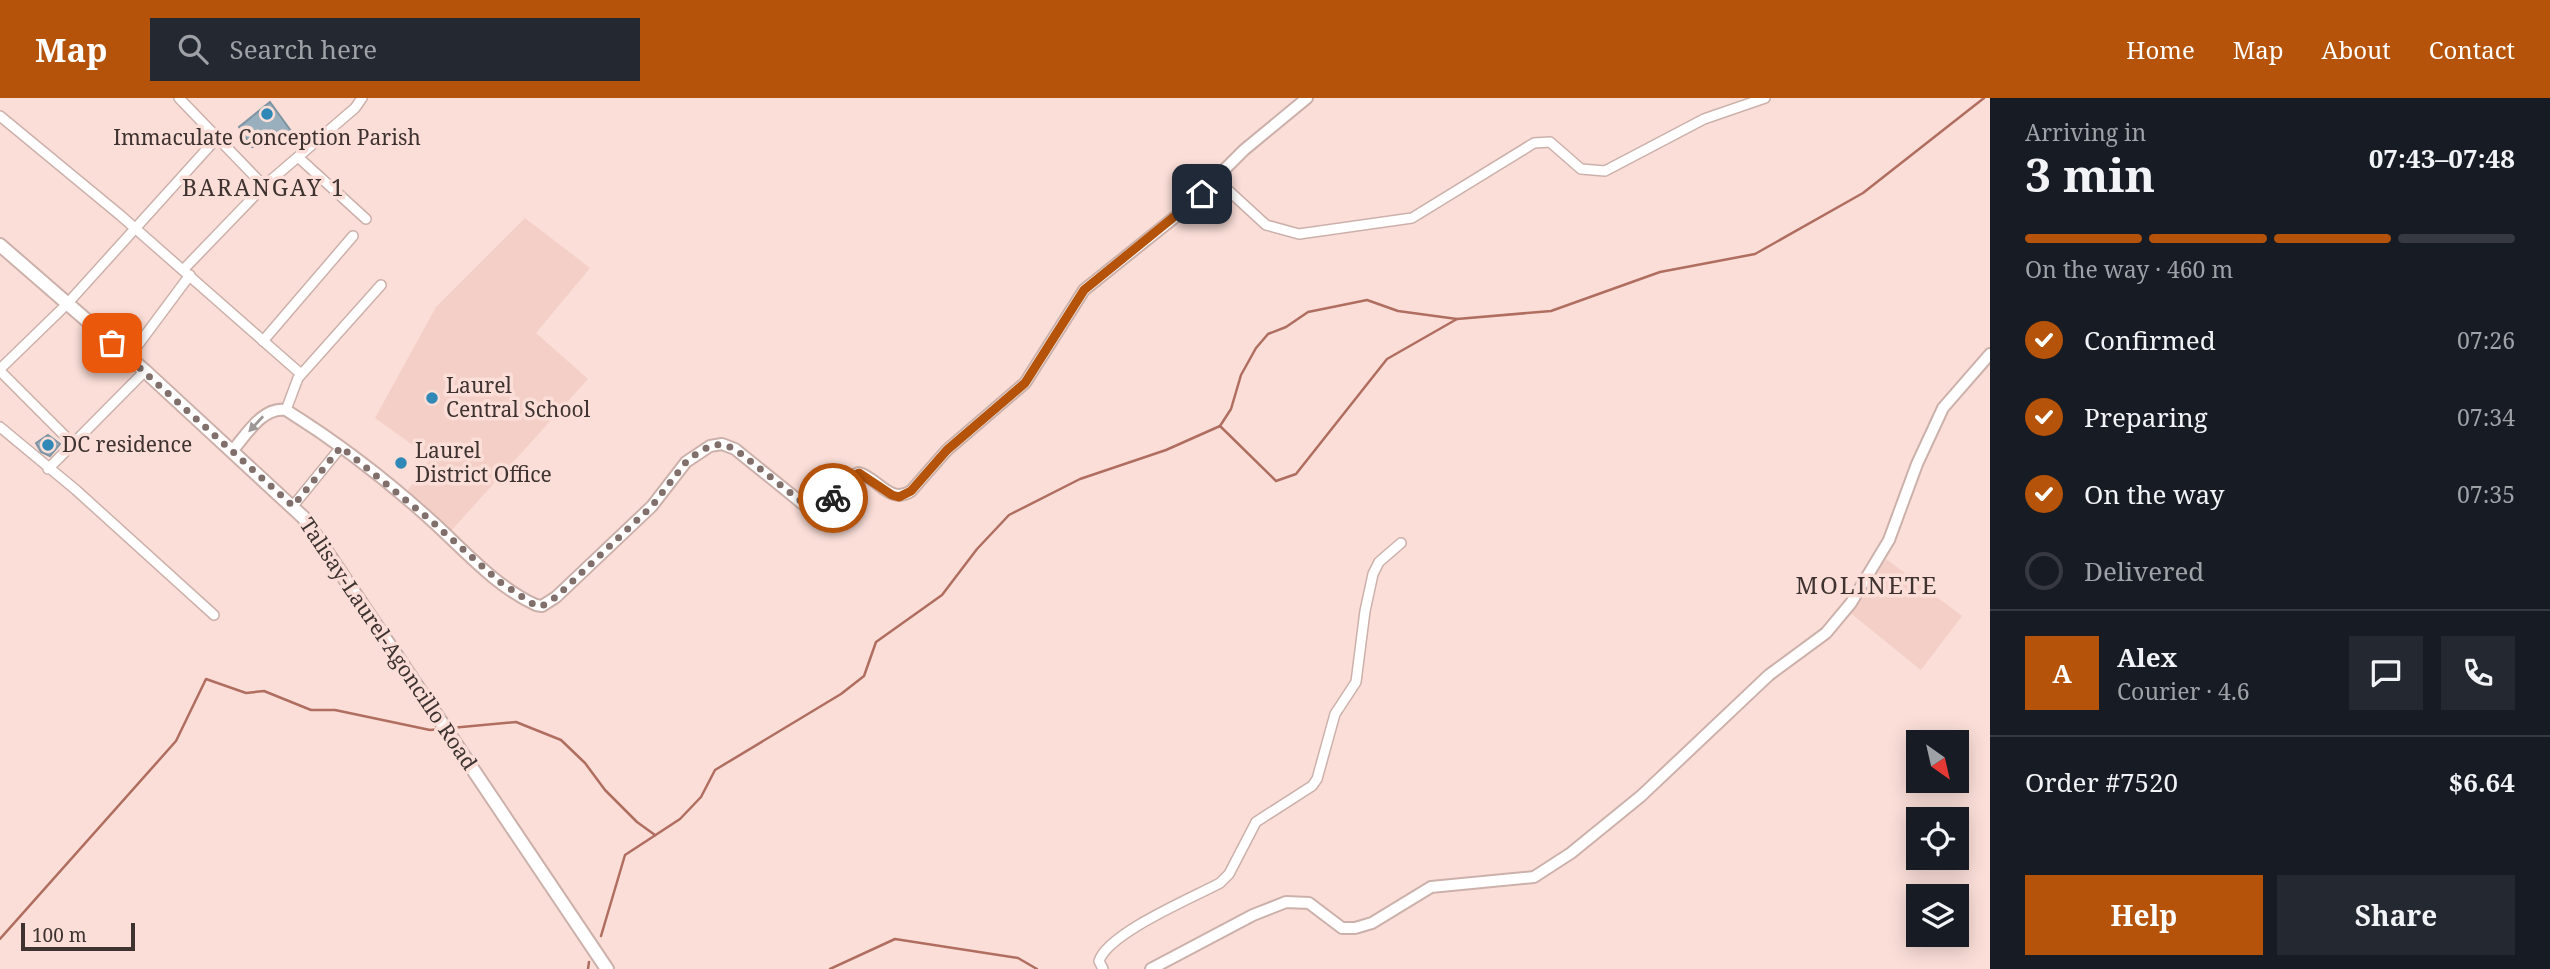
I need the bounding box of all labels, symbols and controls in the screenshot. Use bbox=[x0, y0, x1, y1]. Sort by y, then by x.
search box bbox=[150, 18, 640, 81]
text: Map bbox=[35, 27, 108, 72]
icon: search bbox=[174, 30, 212, 68]
text: Search here bbox=[230, 31, 377, 67]
text: Home bbox=[2126, 33, 2195, 66]
text: Map bbox=[2233, 33, 2284, 66]
text: About bbox=[2322, 33, 2391, 66]
text: Contact bbox=[2429, 33, 2515, 66]
marker: Immaculate Conception Parish bbox=[259, 106, 275, 122]
text: Arriving in bbox=[2025, 116, 2146, 148]
place label: Immaculate Conception Parish bbox=[113, 123, 421, 151]
text: 07:43–07:48 bbox=[2369, 140, 2515, 176]
text: 3 min bbox=[2025, 143, 2155, 205]
pin bbox=[1172, 164, 1232, 224]
district label: BARANGAY 1 bbox=[182, 171, 346, 203]
icon: home bbox=[1183, 175, 1221, 213]
text: On the way · 460 m bbox=[2025, 253, 2233, 285]
pin bbox=[82, 313, 142, 373]
icon: check bbox=[2025, 321, 2063, 359]
text: Confirmed bbox=[2084, 322, 2216, 358]
icon: bag bbox=[93, 324, 131, 362]
text: 07:26 bbox=[2457, 324, 2515, 356]
place label: Laurel Central School bbox=[446, 371, 591, 423]
marker: Laurel Central School bbox=[424, 390, 440, 406]
icon: check bbox=[2025, 398, 2063, 436]
text: Preparing bbox=[2084, 399, 2208, 435]
text: 07:34 bbox=[2457, 401, 2515, 433]
one-way arrow bbox=[249, 415, 265, 432]
place label: DC residence bbox=[62, 430, 192, 458]
place label: Laurel District Office bbox=[415, 436, 552, 488]
marker: DC residence bbox=[40, 437, 56, 453]
marker: Laurel District Office bbox=[393, 455, 409, 471]
courier bbox=[798, 463, 868, 533]
icon: check bbox=[2025, 475, 2063, 513]
text: On the way bbox=[2084, 476, 2224, 512]
text: 07:35 bbox=[2457, 478, 2515, 510]
icon: bike bbox=[814, 479, 852, 517]
street label: Talisay-Laurel-Agoncillo Road bbox=[294, 512, 484, 775]
text: Delivered bbox=[2084, 553, 2204, 589]
district label: MOLINETE bbox=[1795, 568, 1939, 601]
button: chat bbox=[2349, 636, 2423, 710]
button: phone bbox=[2441, 636, 2515, 710]
text: Alex bbox=[2117, 639, 2177, 675]
text: A bbox=[2052, 655, 2072, 691]
text: Courier · 4.6 bbox=[2117, 675, 2250, 707]
north arrow bbox=[1906, 730, 1969, 793]
map controls bbox=[1906, 730, 1969, 947]
text: Order #7520 bbox=[2025, 764, 2178, 800]
text: $6.64 bbox=[2449, 764, 2515, 800]
button: locate bbox=[1906, 807, 1969, 870]
button: Help bbox=[2025, 875, 2263, 955]
button: Share bbox=[2277, 875, 2515, 955]
button: layers bbox=[1906, 884, 1969, 947]
scale bar bbox=[21, 920, 135, 952]
text: 100 m bbox=[32, 922, 87, 948]

